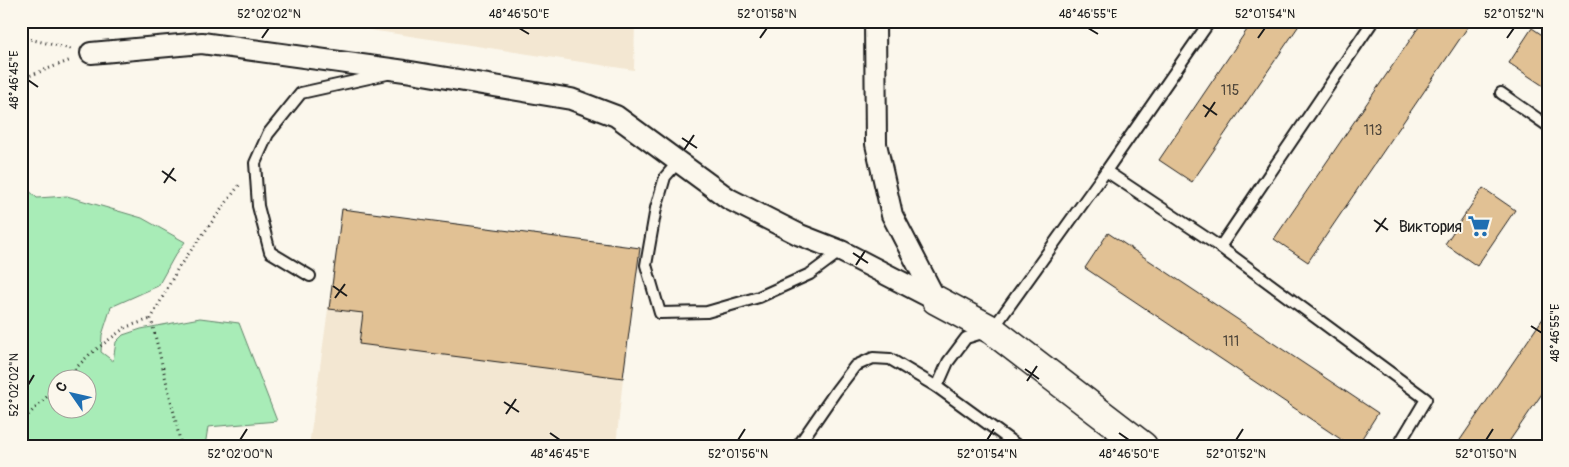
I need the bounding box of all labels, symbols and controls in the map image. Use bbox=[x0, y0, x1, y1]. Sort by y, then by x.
text: 52°02'02"N bbox=[237, 7, 301, 22]
text: 48°46'50"E bbox=[489, 7, 549, 22]
text: 52°01'58"N bbox=[737, 7, 797, 22]
text: 48°46'55"E bbox=[1059, 7, 1117, 22]
text: 52°01'54"N bbox=[1235, 7, 1295, 22]
text: 52°01'52"N bbox=[1484, 7, 1544, 22]
text: 48°46'45"E bbox=[7, 50, 22, 110]
house number: 115 bbox=[1221, 82, 1239, 99]
house number: 113 bbox=[1364, 122, 1383, 139]
supermarket icon: Виктория bbox=[1466, 213, 1492, 239]
place label: Виктория bbox=[1399, 217, 1462, 237]
text: 48°46'55"E bbox=[1548, 304, 1563, 362]
house number: 111 bbox=[1223, 333, 1239, 350]
text: 52°02'02"N bbox=[7, 353, 22, 417]
north arrow bbox=[48, 370, 98, 420]
text: С bbox=[52, 378, 71, 395]
text: 52°02'00"N bbox=[207, 447, 273, 462]
text: 48°46'45"E bbox=[530, 447, 590, 462]
text: 52°01'56"N bbox=[708, 447, 768, 462]
text: 52°01'54"N bbox=[957, 447, 1017, 462]
text: 48°46'50"E bbox=[1099, 447, 1159, 462]
text: 52°01'52"N bbox=[1206, 447, 1266, 462]
text: 52°01'50"N bbox=[1455, 447, 1517, 462]

